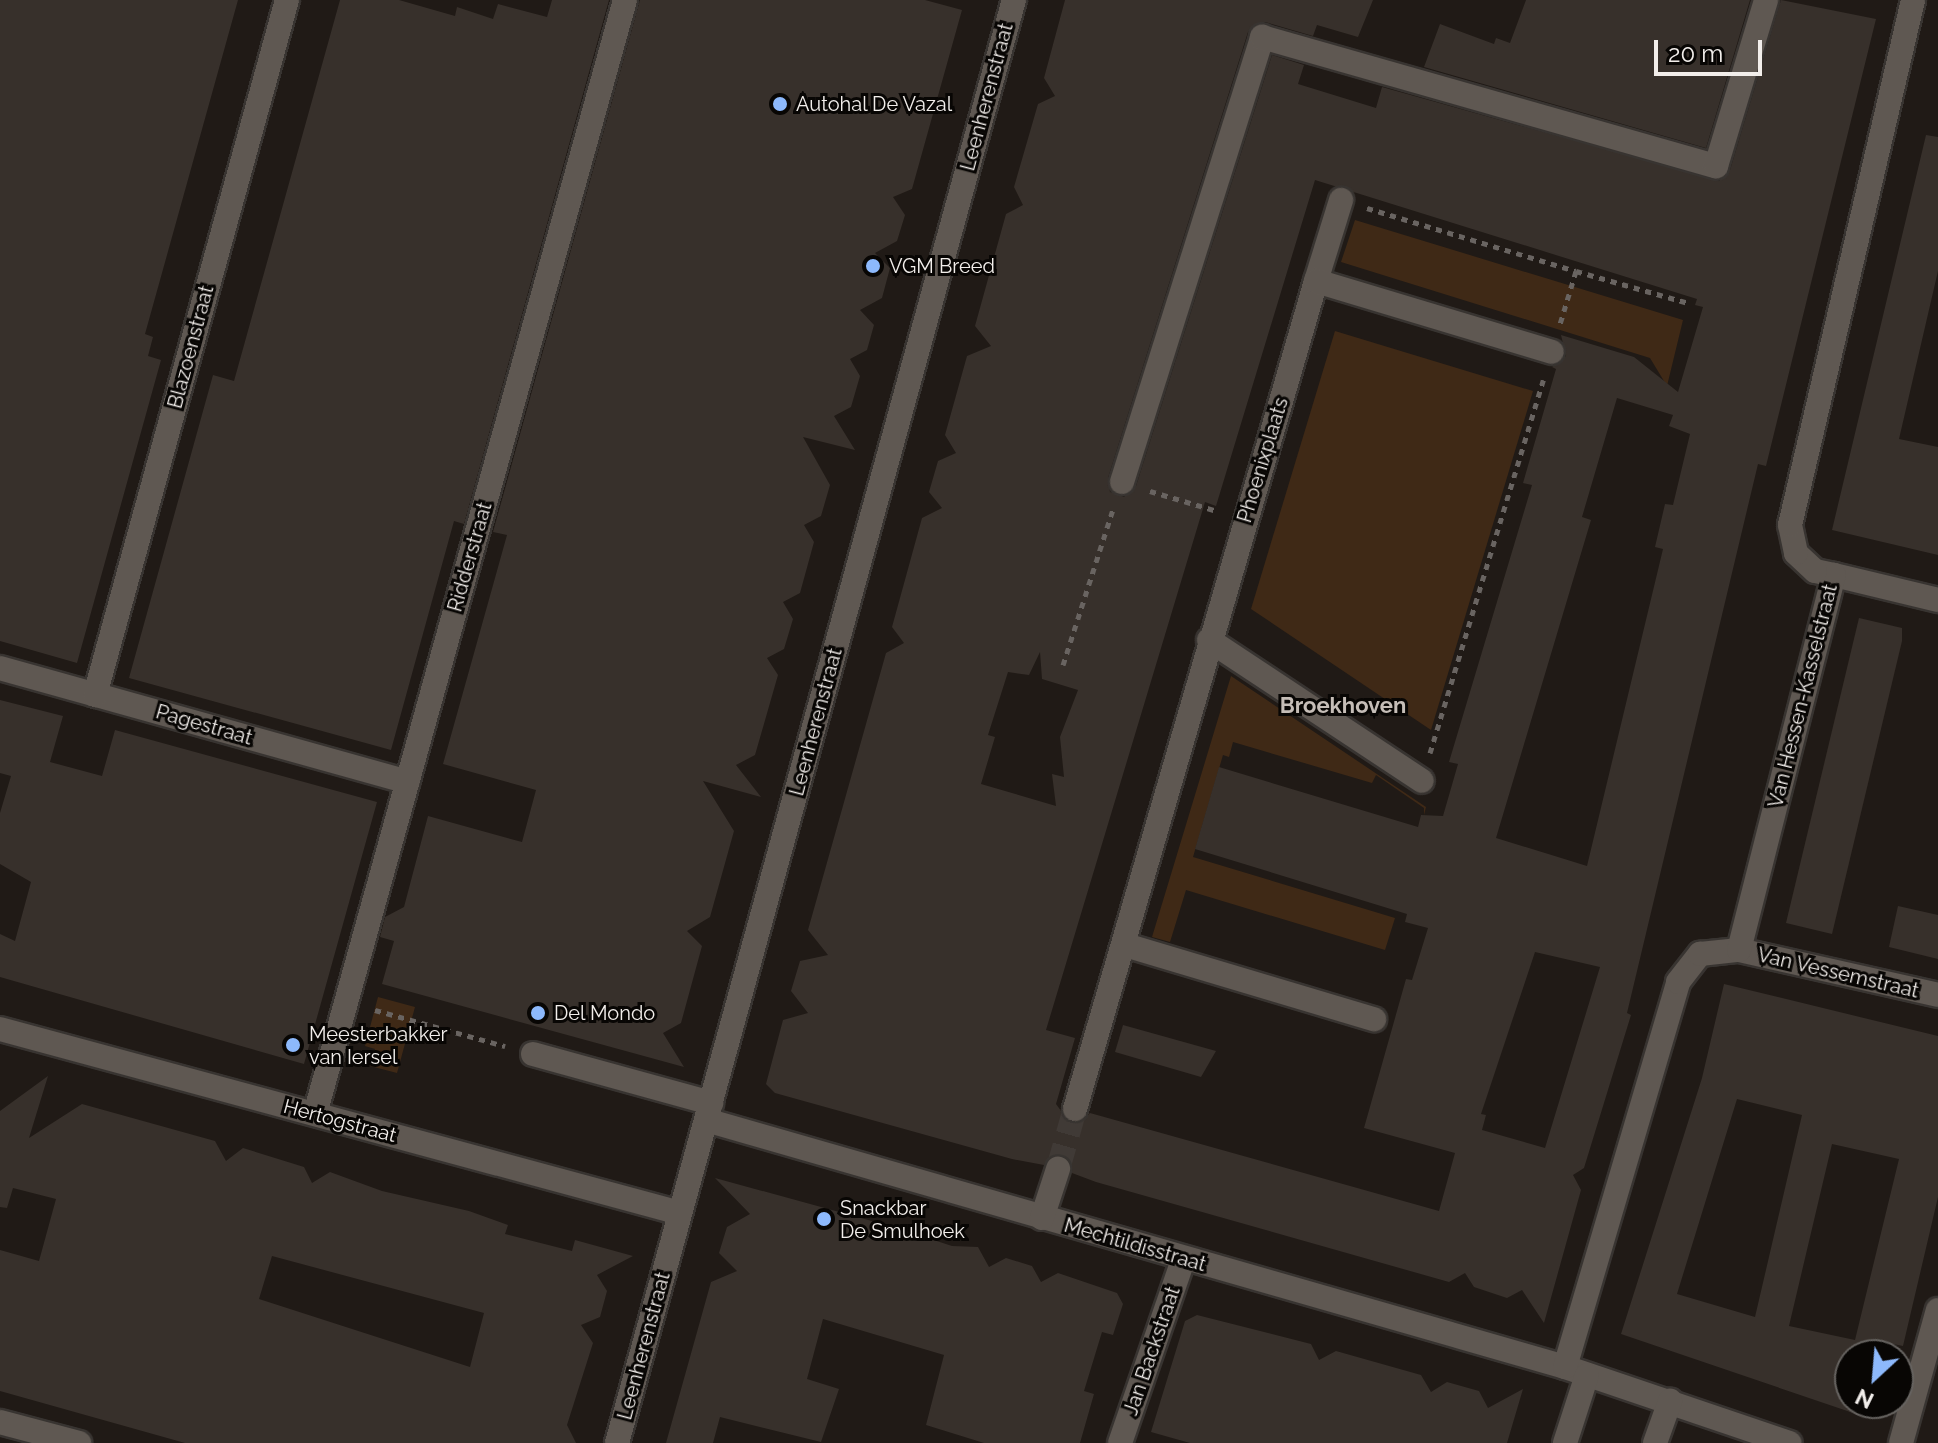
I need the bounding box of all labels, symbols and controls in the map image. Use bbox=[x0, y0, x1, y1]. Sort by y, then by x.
street label: Leenherenstraat bbox=[956, 21, 1018, 173]
scale bar bbox=[1658, 24, 1766, 74]
text: 20 m bbox=[1668, 39, 1723, 68]
place label: Autohal De Vazal bbox=[796, 92, 953, 116]
marker: Autohal De Vazal bbox=[771, 95, 789, 113]
place label: VGM Breed bbox=[889, 254, 995, 278]
marker: VGM Breed bbox=[864, 257, 882, 275]
street label: Blazoenstraat bbox=[163, 283, 219, 411]
street label: Phoenixplaats bbox=[1233, 394, 1293, 526]
street label: Ridderstraat bbox=[443, 500, 497, 614]
street label: Van Hessen-Kasselstraat bbox=[1764, 582, 1842, 810]
street label: Leenherenstraat bbox=[785, 646, 847, 798]
district label: Broekhoven bbox=[1280, 693, 1406, 719]
street label: Pagestraat bbox=[153, 700, 255, 750]
street label: Van Vessemstraat bbox=[1755, 943, 1921, 1003]
place label: Del Mondo bbox=[554, 1001, 656, 1025]
marker: Del Mondo bbox=[529, 1004, 547, 1022]
place label: Meesterbakker van Iersel bbox=[309, 1022, 447, 1069]
marker: Meesterbakker van Iersel bbox=[284, 1036, 302, 1054]
street label: Hertogstraat bbox=[281, 1094, 399, 1148]
place label: Snackbar De Smulhoek bbox=[840, 1196, 965, 1243]
marker: Snackbar De Smulhoek bbox=[815, 1210, 833, 1228]
street label: Mechtildisstraat bbox=[1061, 1213, 1209, 1277]
street label: Leenherenstraat bbox=[613, 1270, 675, 1422]
street label: Jan Backstraat bbox=[1119, 1283, 1185, 1419]
north arrow bbox=[1834, 1339, 1914, 1419]
text: N bbox=[1851, 1383, 1878, 1414]

